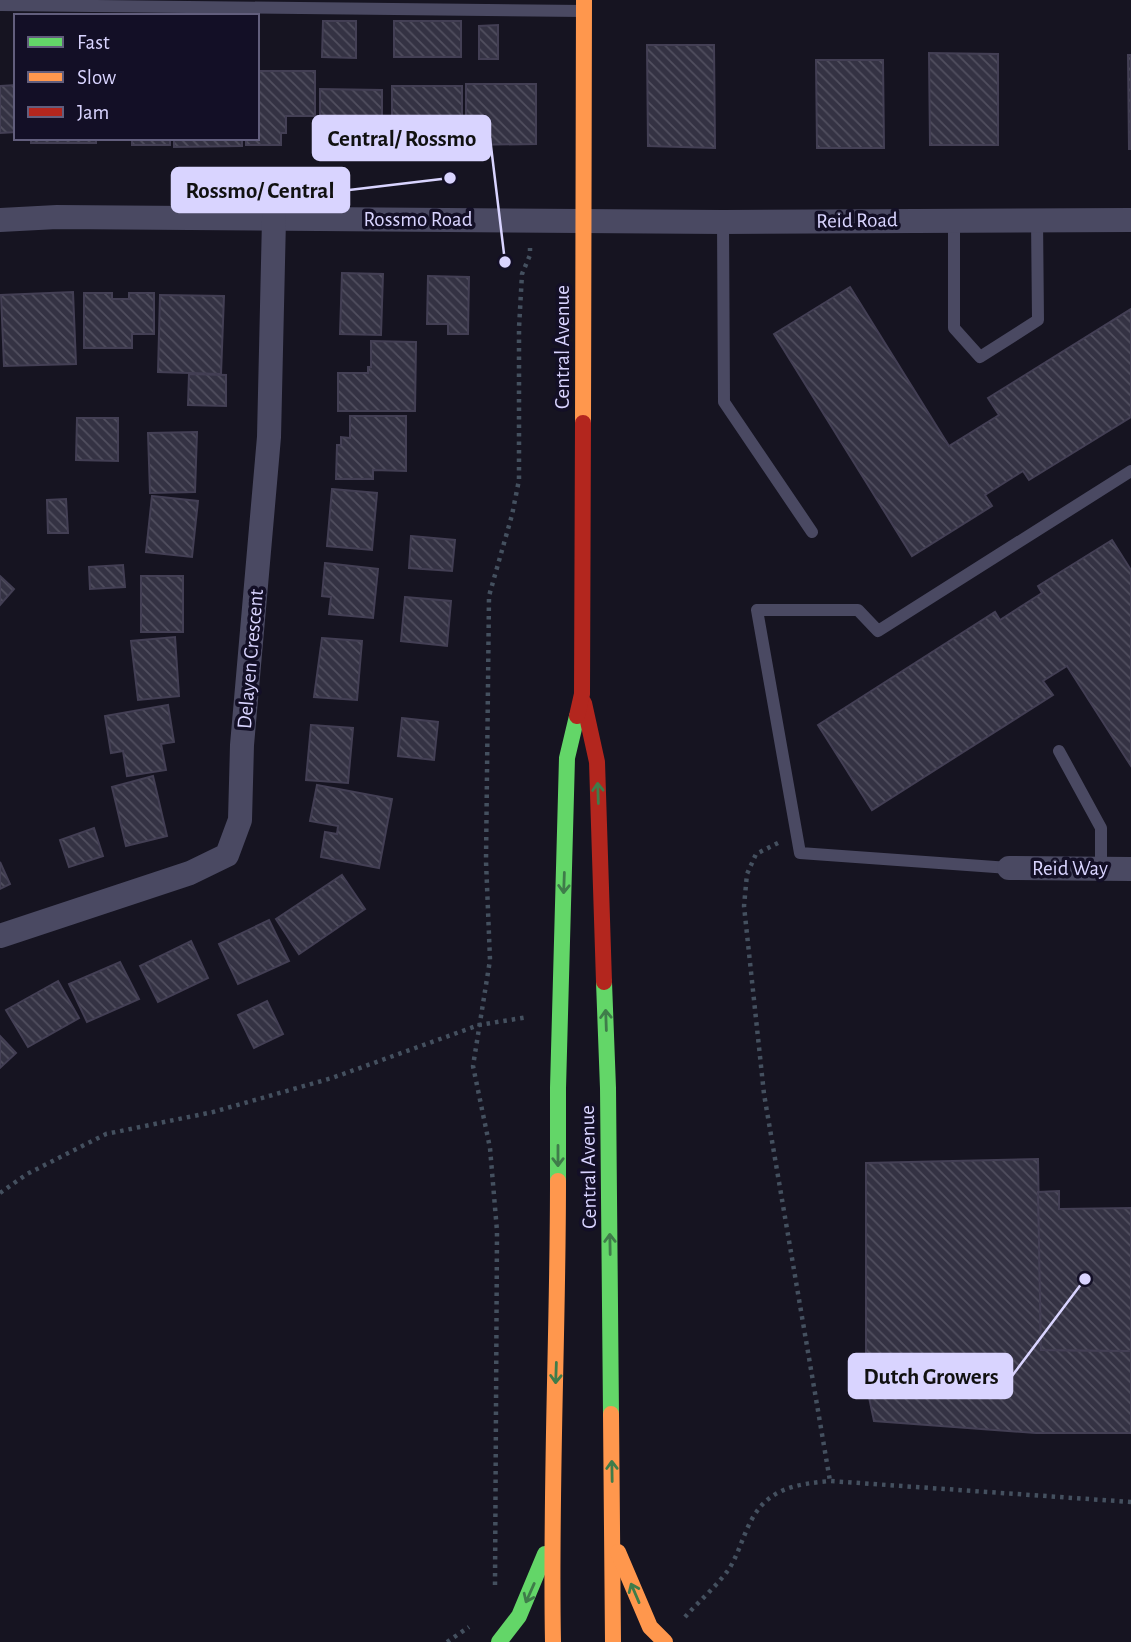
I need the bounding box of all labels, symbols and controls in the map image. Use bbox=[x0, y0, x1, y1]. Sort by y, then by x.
legend bbox=[14, 14, 259, 140]
text: Fast bbox=[77, 32, 110, 53]
text: Slow bbox=[77, 67, 116, 88]
text: Jam bbox=[77, 102, 109, 123]
callout: Central/ Rossmo bbox=[313, 116, 490, 160]
text: Central/ Rossmo bbox=[328, 128, 476, 151]
callout: Rossmo/ Central bbox=[172, 168, 349, 212]
text: Rossmo/ Central bbox=[186, 180, 334, 203]
street label: Rossmo Road bbox=[363, 209, 473, 230]
street label: Reid Road bbox=[816, 209, 898, 232]
street label: Central Avenue bbox=[552, 285, 573, 409]
street label: Delayen Crescent bbox=[234, 588, 267, 730]
one-way arrow bbox=[592, 781, 605, 804]
street label: Reid Way bbox=[1032, 858, 1108, 879]
one-way arrow bbox=[557, 871, 570, 894]
one-way arrow bbox=[599, 1009, 612, 1032]
street label: Central Avenue bbox=[577, 1105, 600, 1229]
one-way arrow bbox=[551, 1145, 565, 1168]
one-way arrow bbox=[603, 1233, 616, 1256]
callout: Dutch Growers bbox=[849, 1354, 1012, 1398]
one-way arrow bbox=[550, 1362, 563, 1385]
text: Dutch Growers bbox=[863, 1366, 999, 1389]
one-way arrow bbox=[605, 1460, 619, 1483]
one-way arrow bbox=[523, 1582, 536, 1603]
one-way arrow bbox=[628, 1583, 641, 1604]

